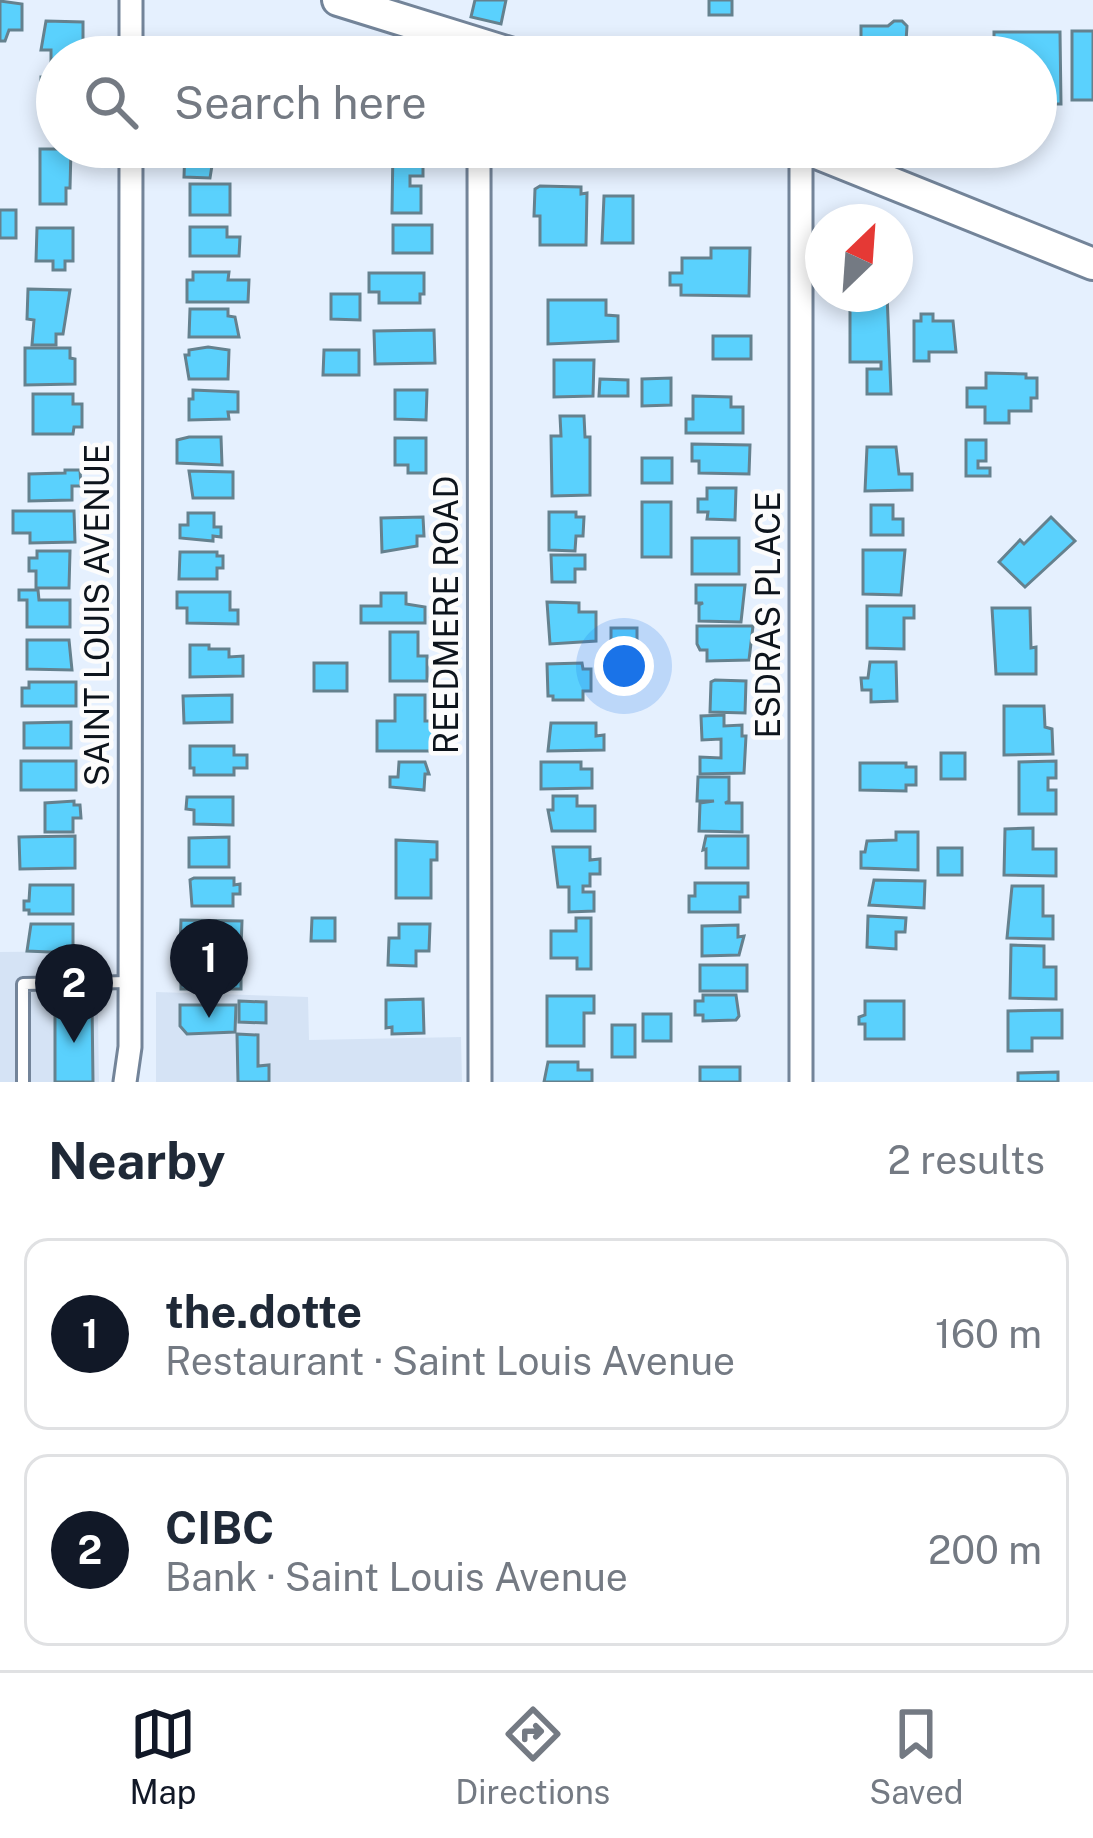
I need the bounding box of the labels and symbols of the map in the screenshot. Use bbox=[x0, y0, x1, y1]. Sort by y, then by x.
north arrow bbox=[805, 204, 913, 312]
street label: SAINT LOUIS AVENUE bbox=[78, 444, 116, 786]
street label: REEDMERE ROAD bbox=[427, 476, 465, 754]
street label: ESDRAS PLACE bbox=[749, 491, 787, 739]
your location bbox=[594, 636, 654, 696]
pin: 1 bbox=[170, 919, 248, 1018]
pin: 2 bbox=[35, 944, 113, 1043]

